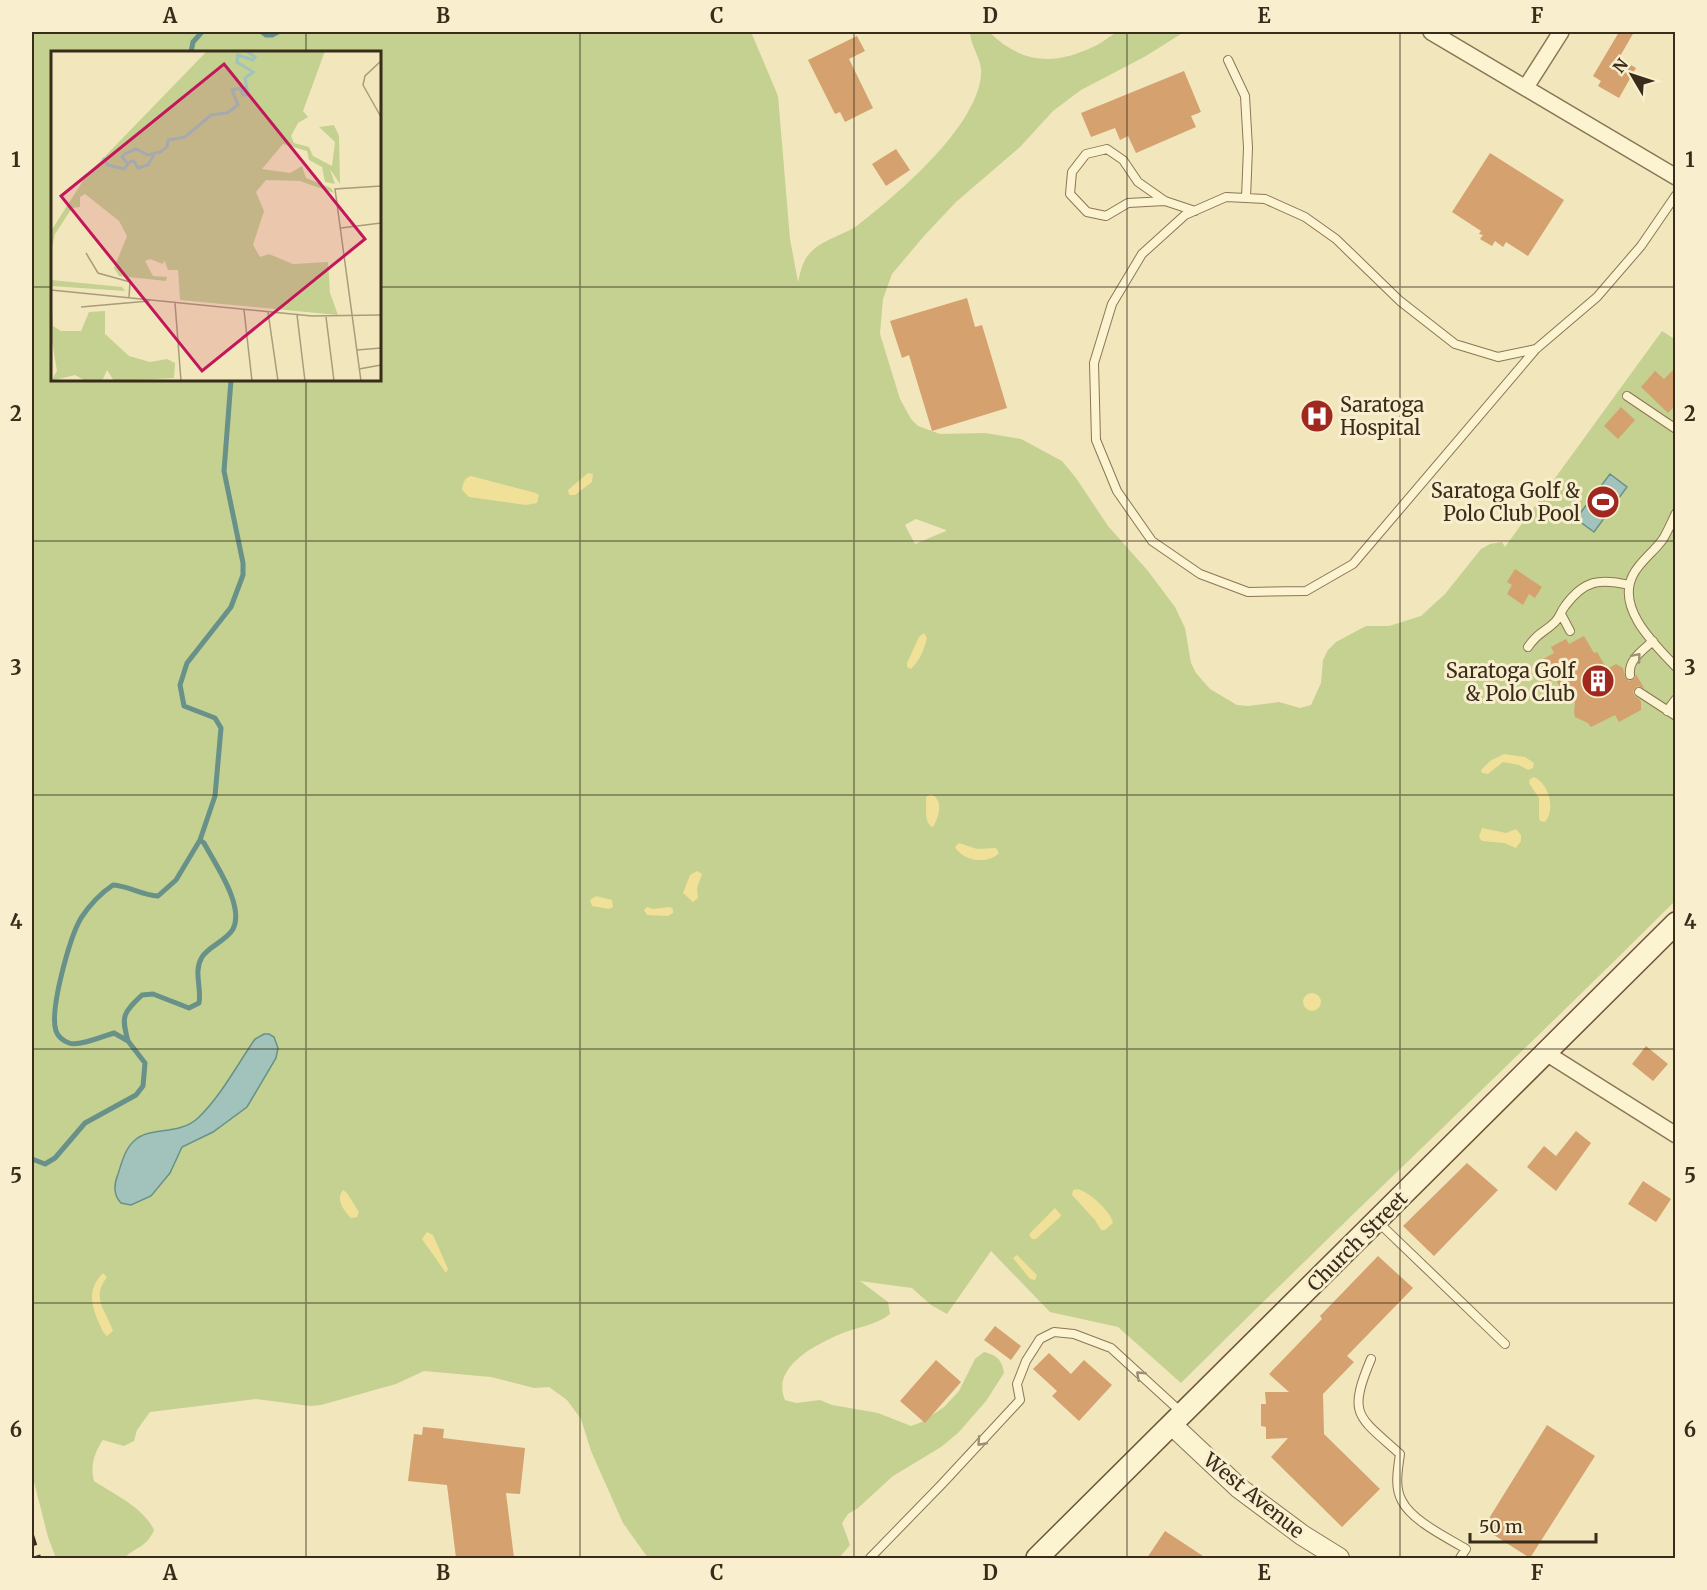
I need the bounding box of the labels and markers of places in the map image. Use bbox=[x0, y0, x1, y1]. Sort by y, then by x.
place label: Saratoga Hospital bbox=[1340, 392, 1425, 440]
hospital icon: Saratoga Hospital bbox=[1299, 398, 1335, 434]
place label: Saratoga Golf & Polo Club Pool bbox=[1431, 478, 1580, 526]
sports icon: Saratoga Golf & Polo Club Pool bbox=[1585, 484, 1621, 520]
place label: Saratoga Golf & Polo Club bbox=[1446, 658, 1576, 706]
building icon: Saratoga Golf & Polo Club bbox=[1580, 663, 1616, 699]

